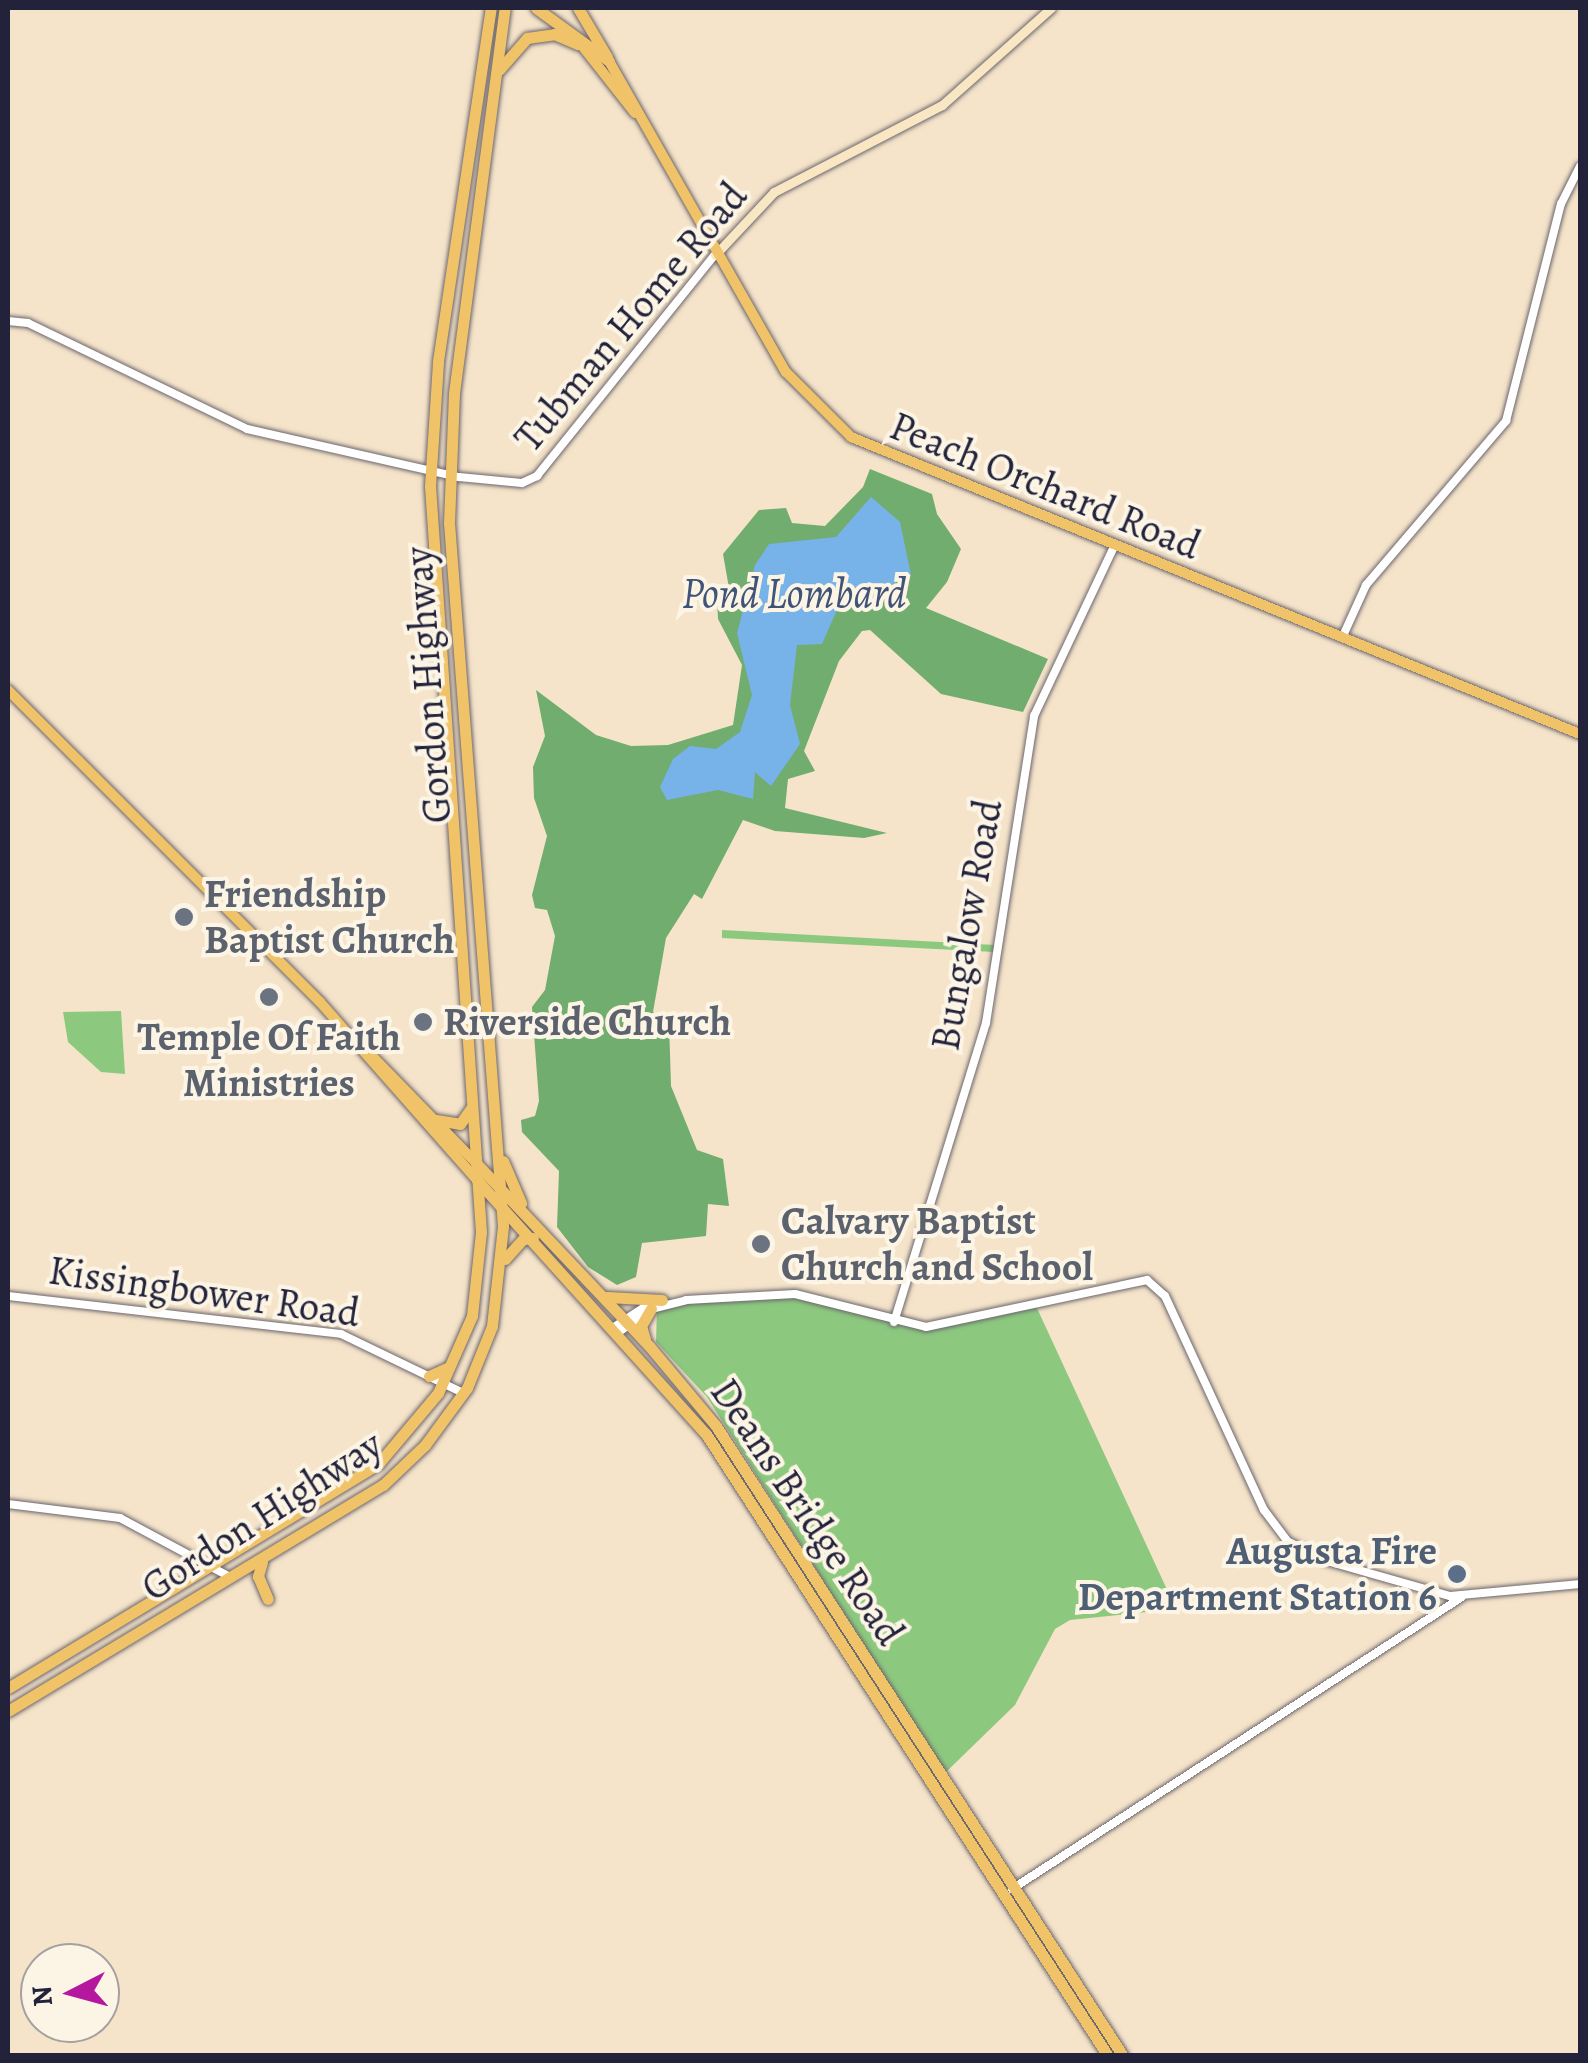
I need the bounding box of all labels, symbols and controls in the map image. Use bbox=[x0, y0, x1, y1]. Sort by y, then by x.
street label: Tubman Home Road bbox=[505, 173, 757, 461]
street label: Peach Orchard Road bbox=[883, 402, 1207, 570]
street label: Gordon Highway bbox=[394, 545, 462, 825]
water label: Pond Lombard bbox=[682, 568, 906, 618]
street label: Bungalow Road bbox=[921, 796, 1013, 1054]
place label: Friendship Baptist Church bbox=[204, 870, 455, 964]
marker: Friendship Baptist Church bbox=[173, 906, 195, 928]
marker: Temple Of Faith Ministries bbox=[258, 986, 280, 1008]
place label: Riverside Church bbox=[443, 998, 731, 1046]
marker: Riverside Church bbox=[412, 1011, 434, 1033]
place label: Temple Of Faith Ministries bbox=[137, 1013, 401, 1107]
place label: Calvary Baptist Church and School bbox=[781, 1197, 1093, 1291]
marker: Calvary Baptist Church and School bbox=[750, 1233, 772, 1255]
street label: Kissingbower Road bbox=[45, 1246, 363, 1338]
street label: Deans Bridge Road bbox=[700, 1370, 914, 1654]
street label: Gordon Highway bbox=[133, 1420, 391, 1612]
place label: Augusta Fire Department Station 6 bbox=[1078, 1527, 1437, 1621]
marker: Augusta Fire Department Station 6 bbox=[1446, 1563, 1468, 1585]
north arrow bbox=[20, 1943, 120, 2043]
text: N bbox=[22, 1984, 62, 2008]

